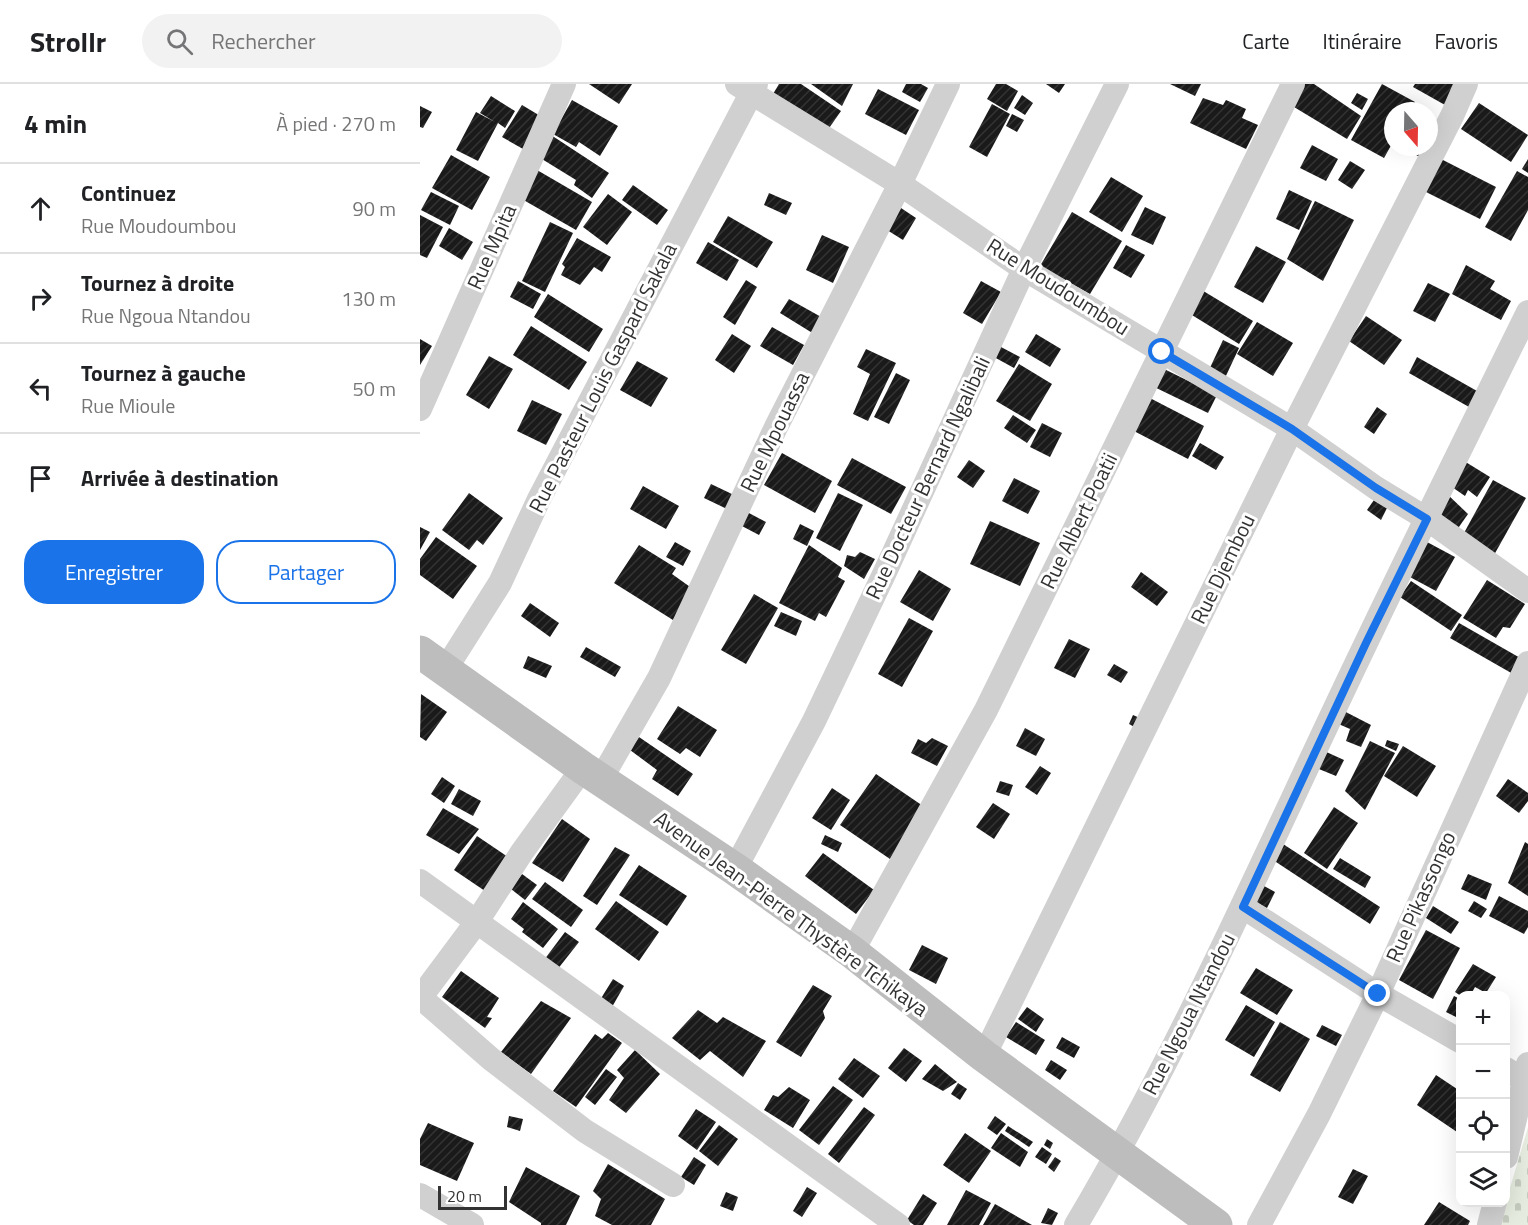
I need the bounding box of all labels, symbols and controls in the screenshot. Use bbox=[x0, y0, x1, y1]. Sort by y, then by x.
search box bbox=[142, 14, 562, 68]
text: Strollr bbox=[30, 20, 106, 63]
text: Rechercher bbox=[211, 24, 316, 58]
icon: search bbox=[163, 25, 196, 58]
text: Carte bbox=[1242, 25, 1290, 57]
text: Itinéraire bbox=[1323, 25, 1402, 57]
text: Favoris bbox=[1435, 25, 1498, 57]
north arrow bbox=[1384, 102, 1438, 156]
text: 4 min bbox=[24, 104, 87, 143]
text: À pied · 270 m bbox=[276, 108, 396, 139]
text: Continuez bbox=[81, 176, 176, 210]
icon: ahead bbox=[24, 192, 57, 225]
text: 90 m bbox=[352, 193, 396, 224]
street label: Rue Mpita bbox=[458, 198, 524, 294]
text: Rue Moudoumbou bbox=[81, 210, 236, 241]
street label: Rue Moudoumbou bbox=[981, 229, 1136, 343]
street label: Rue Pasteur Louis Gaspard Sakala bbox=[520, 236, 685, 518]
text: Tournez à droite bbox=[81, 266, 234, 300]
icon: right bbox=[24, 282, 57, 315]
text: 130 m bbox=[341, 283, 396, 314]
text: Rue Ngoua Ntandou bbox=[81, 300, 251, 331]
route start bbox=[1148, 338, 1174, 364]
street label: Rue Docteur Bernard Ngalibali bbox=[857, 351, 998, 604]
text: Tournez à gauche bbox=[81, 356, 246, 390]
street label: Rue Mpouassa bbox=[731, 365, 817, 497]
icon: left bbox=[24, 372, 57, 405]
text: 50 m bbox=[352, 373, 396, 404]
text: Rue Mioule bbox=[81, 390, 175, 421]
street label: Rue Albert Poatii bbox=[1031, 447, 1125, 594]
text: Arrivée à destination bbox=[81, 461, 279, 495]
icon: arrive bbox=[24, 462, 57, 495]
street label: Rue Djembou bbox=[1182, 508, 1263, 629]
button: Enregistrer bbox=[24, 540, 204, 604]
button: Partager bbox=[216, 540, 396, 604]
street label: Avenue Jean-Pierre Thystère Tchikaya bbox=[648, 803, 936, 1024]
street label: Rue Pikassongo bbox=[1377, 826, 1463, 967]
street label: Rue Ngoua Ntandou bbox=[1133, 927, 1243, 1100]
route end bbox=[1364, 980, 1390, 1006]
map controls bbox=[1456, 991, 1510, 1207]
button: + bbox=[1456, 991, 1510, 1045]
button: − bbox=[1456, 1045, 1510, 1099]
button: locate bbox=[1456, 1099, 1510, 1153]
button: layers bbox=[1456, 1153, 1510, 1207]
scale bar bbox=[438, 1183, 507, 1210]
text: 20 m bbox=[447, 1184, 482, 1208]

